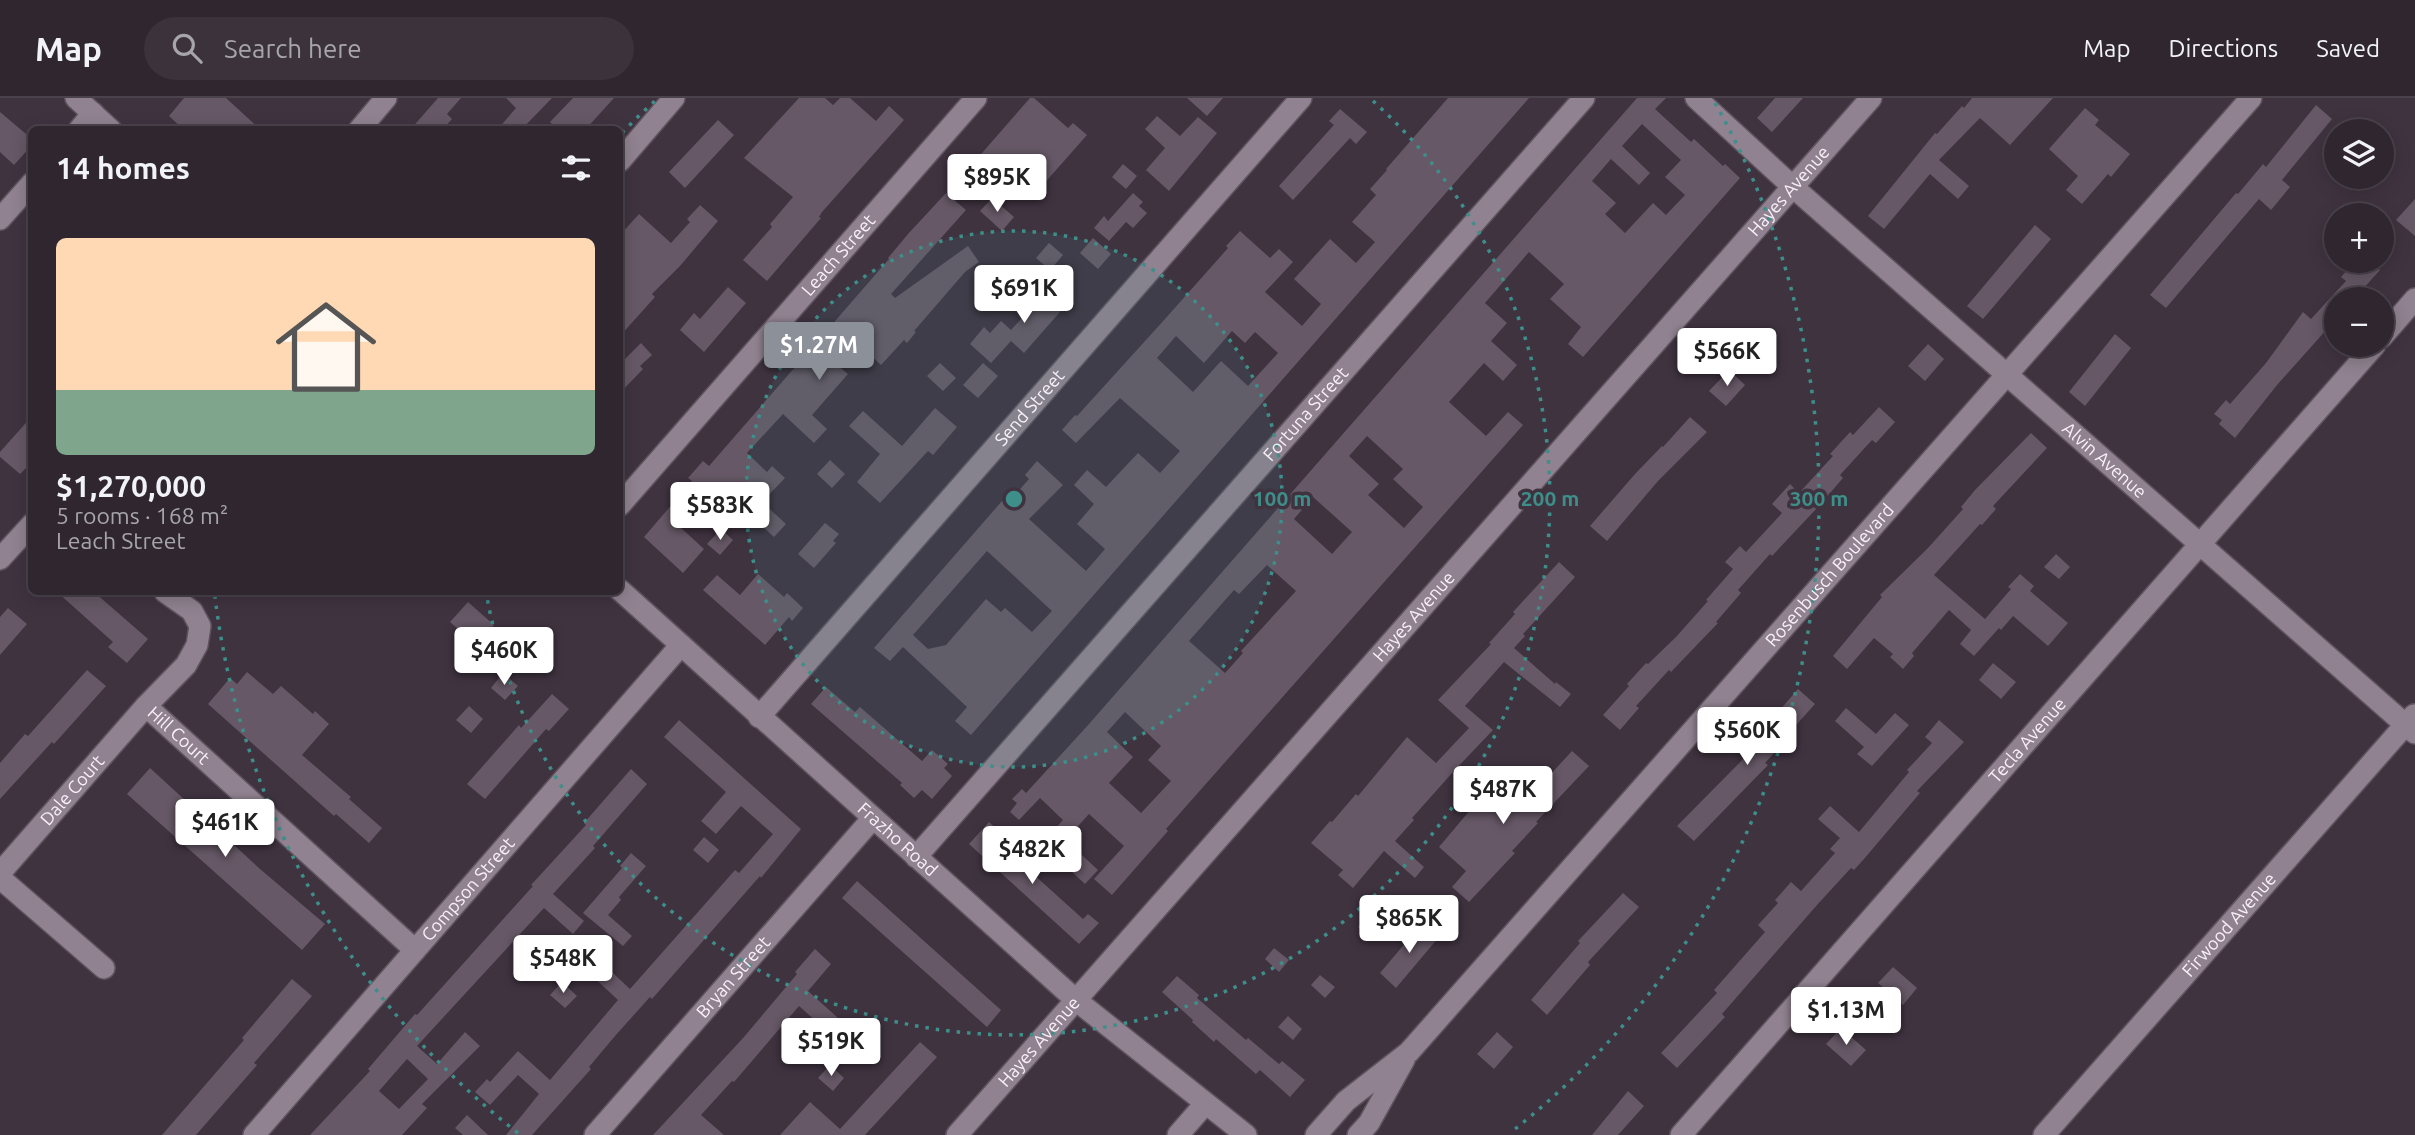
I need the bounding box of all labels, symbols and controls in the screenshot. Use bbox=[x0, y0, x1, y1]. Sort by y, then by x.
search box bbox=[144, 17, 634, 80]
icon: search bbox=[168, 29, 206, 67]
text: Map bbox=[35, 30, 102, 67]
text: Search here bbox=[224, 34, 362, 63]
text: Map bbox=[2083, 35, 2130, 62]
text: Directions bbox=[2168, 35, 2278, 62]
text: Saved bbox=[2316, 35, 2380, 62]
map controls bbox=[2324, 119, 2394, 357]
button: layers bbox=[2324, 119, 2394, 189]
street label: Hayes Avenue bbox=[1743, 142, 1833, 240]
icon: filters bbox=[557, 149, 595, 187]
text: 14 homes bbox=[56, 151, 190, 185]
pin: $895K bbox=[948, 155, 1046, 214]
text: $895K bbox=[963, 164, 1031, 189]
button: + bbox=[2324, 203, 2394, 273]
street label: Leach Street bbox=[797, 210, 879, 299]
pin: $691K bbox=[975, 266, 1073, 325]
text: $691K bbox=[990, 275, 1058, 300]
icon: home bbox=[263, 284, 389, 410]
button: − bbox=[2324, 287, 2394, 357]
pin: $1.27M bbox=[762, 322, 876, 382]
pin: $566K bbox=[1678, 328, 1776, 388]
text: $1.27M bbox=[780, 332, 858, 357]
text: $566K bbox=[1693, 338, 1761, 363]
street label: Fortuna Street bbox=[1259, 362, 1352, 464]
street label: Send Street bbox=[990, 365, 1068, 449]
street label: Alvin Avenue bbox=[2059, 418, 2151, 502]
text: $1,270,000 bbox=[56, 469, 206, 503]
pin: $583K bbox=[671, 482, 769, 542]
text: 100 m bbox=[1253, 486, 1311, 510]
text: 200 m bbox=[1521, 486, 1579, 510]
text: 300 m bbox=[1790, 486, 1848, 510]
centre of rings bbox=[1002, 487, 1026, 511]
text: $583K bbox=[686, 492, 754, 517]
street label: Rosenbusch Boulevard bbox=[1761, 499, 1897, 650]
text: 5 rooms · 168 m² bbox=[56, 503, 228, 528]
text: Leach Street bbox=[56, 528, 186, 553]
street label: Hayes Avenue bbox=[1368, 567, 1458, 665]
pin: $460K bbox=[455, 628, 553, 687]
text: $460K bbox=[470, 637, 538, 662]
street label: Tecla Avenue bbox=[1984, 693, 2069, 786]
street label: Hill Court bbox=[144, 702, 214, 768]
pin: $560K bbox=[1698, 708, 1796, 767]
text: $560K bbox=[1713, 717, 1781, 742]
street label: Dale Court bbox=[36, 750, 108, 829]
pin: $487K bbox=[1454, 766, 1552, 826]
text: $487K bbox=[1469, 776, 1537, 801]
street label: Frazho Road bbox=[854, 798, 942, 880]
pin: $461K bbox=[176, 800, 274, 859]
text: $461K bbox=[191, 809, 259, 834]
pin: $482K bbox=[983, 826, 1081, 886]
street label: Compson Street bbox=[417, 833, 518, 944]
text: $482K bbox=[998, 836, 1066, 861]
street label: Firwood Avenue bbox=[2177, 868, 2279, 980]
pin: $865K bbox=[1360, 896, 1458, 955]
text: $865K bbox=[1375, 905, 1443, 930]
street label: Bryan Street bbox=[692, 932, 774, 1021]
pin: $548K bbox=[514, 936, 612, 995]
text: $548K bbox=[529, 945, 597, 970]
pin: $1.13M bbox=[1789, 988, 1903, 1047]
street label: Hayes Avenue bbox=[993, 992, 1083, 1090]
text: $1.13M bbox=[1807, 997, 1885, 1022]
pin: $519K bbox=[782, 1018, 880, 1078]
text: $519K bbox=[797, 1028, 865, 1053]

